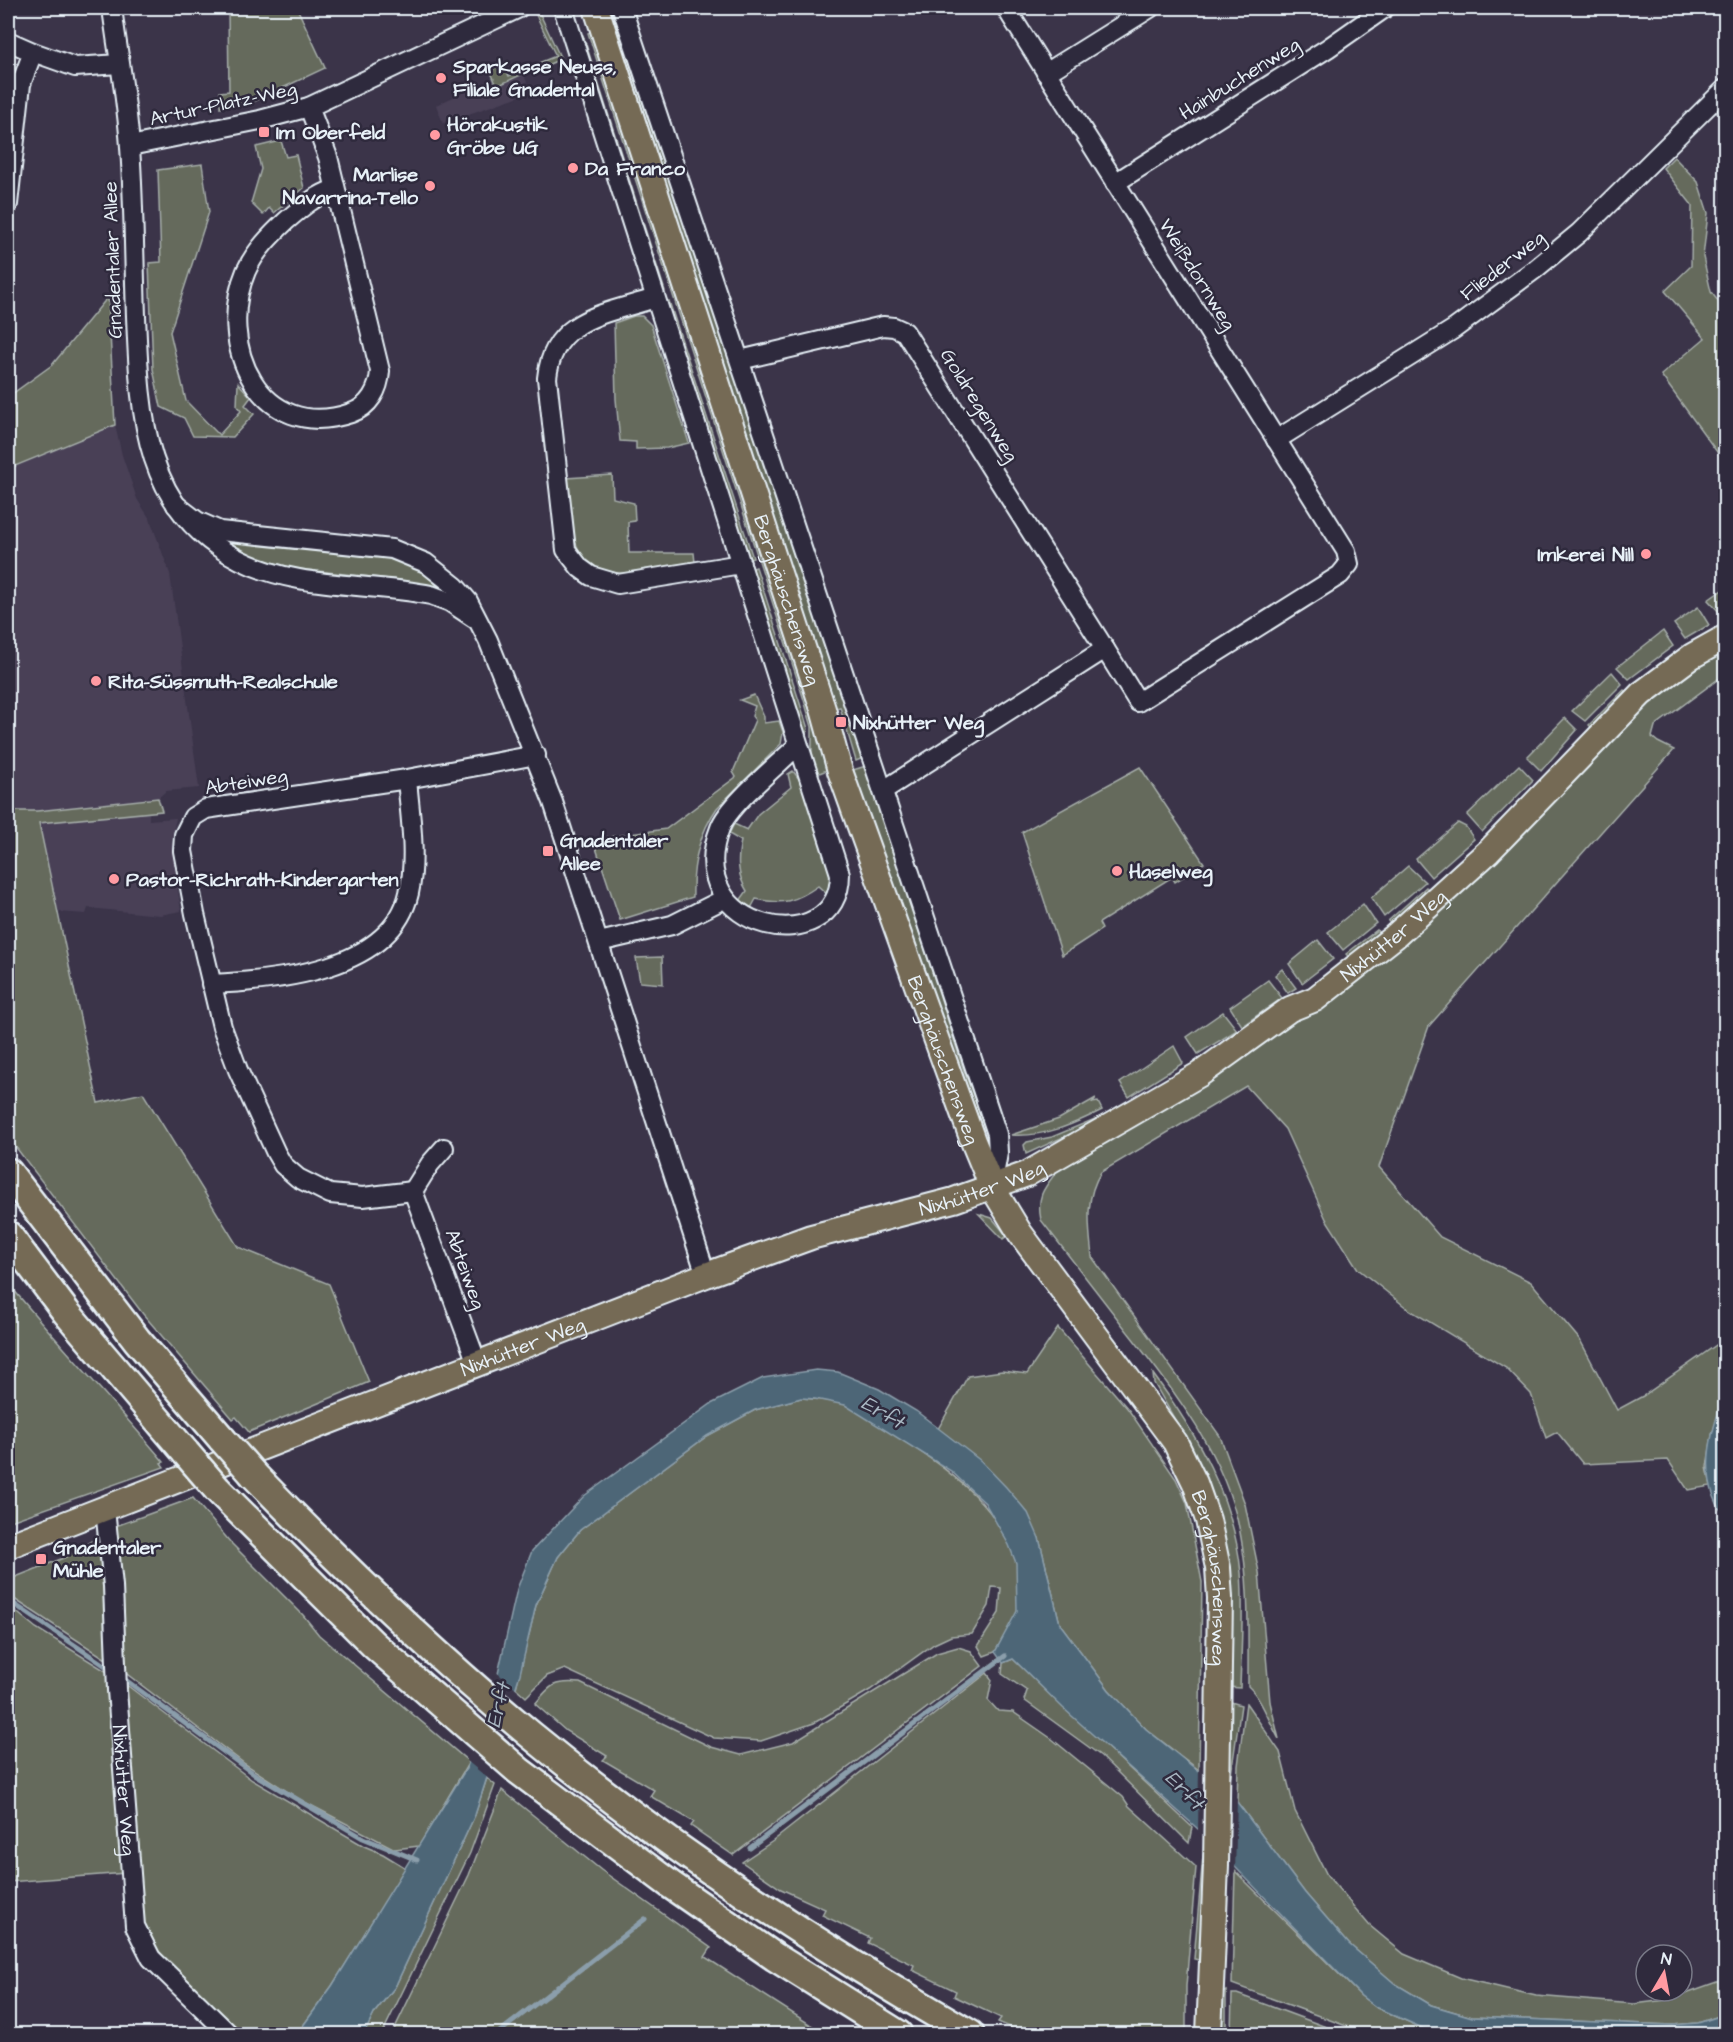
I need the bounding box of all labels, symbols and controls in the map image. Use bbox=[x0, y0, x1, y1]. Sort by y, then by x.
street label: Hainbuchenweg bbox=[1174, 31, 1306, 128]
place label: Sparkasse Neuss, Filiale Gnadental bbox=[452, 53, 617, 104]
marker: Sparkasse Neuss, Filiale Gnadental bbox=[434, 71, 448, 85]
street label: Artur-Platz-Weg bbox=[147, 75, 299, 134]
place label: Hörakustik Gröbe UG bbox=[447, 111, 548, 162]
place label: Im Oberfeld bbox=[276, 119, 386, 147]
marker: Im Oberfeld bbox=[257, 125, 271, 139]
marker: Hörakustik Gröbe UG bbox=[428, 128, 442, 142]
place label: Da Franco bbox=[585, 155, 686, 183]
place label: Marlise Navarrina-Tello bbox=[282, 161, 419, 212]
marker: Da Franco bbox=[566, 161, 580, 175]
marker: Marlise Navarrina-Tello bbox=[423, 179, 437, 193]
street label: Gnadentaler Allee bbox=[96, 181, 130, 339]
street label: Weißdornweg bbox=[1151, 213, 1243, 336]
street label: Fliederweg bbox=[1454, 224, 1551, 308]
street label: Goldregenweg bbox=[932, 343, 1025, 468]
street label: Berghäuschensweg bbox=[746, 511, 827, 689]
place label: Imkerei Nill bbox=[1538, 541, 1634, 569]
marker: Imkerei Nill bbox=[1639, 547, 1653, 561]
place label: Rita-Süssmuth-Realschule bbox=[108, 668, 338, 696]
marker: Rita-Süssmuth-Realschule bbox=[89, 674, 103, 688]
place label: Nixhütter Weg bbox=[853, 709, 985, 738]
marker: Nixhütter Weg bbox=[834, 715, 848, 729]
street label: Abteiweg bbox=[203, 762, 290, 803]
place label: Gnadentaler Allee bbox=[560, 827, 669, 878]
marker: Gnadentaler Allee bbox=[541, 844, 555, 858]
place label: Haselweg bbox=[1129, 858, 1213, 887]
marker: Haselweg bbox=[1110, 864, 1124, 878]
place label: Pastor-Richrath-Kindergarten bbox=[126, 866, 398, 895]
marker: Pastor-Richrath-Kindergarten bbox=[107, 872, 121, 886]
street label: Nixhütter Weg bbox=[1335, 883, 1453, 989]
street label: Berghäuschensweg bbox=[900, 972, 986, 1149]
street label: Nixhütter Weg bbox=[916, 1154, 1051, 1223]
street label: Abteiweg bbox=[437, 1225, 492, 1314]
street label: Nixhütter Weg bbox=[457, 1310, 589, 1384]
water label: Erft bbox=[856, 1389, 912, 1437]
street label: Berghäuschensweg bbox=[1184, 1487, 1233, 1666]
place label: Gnadentaler Mühle bbox=[53, 1534, 162, 1585]
marker: Gnadentaler Mühle bbox=[34, 1552, 48, 1566]
water label: Erft bbox=[479, 1677, 519, 1730]
street label: Nixhütter Weg bbox=[105, 1724, 143, 1857]
water label: Erft bbox=[1159, 1764, 1212, 1818]
north arrow bbox=[1634, 1943, 1694, 2003]
text: N bbox=[1660, 1948, 1673, 1971]

